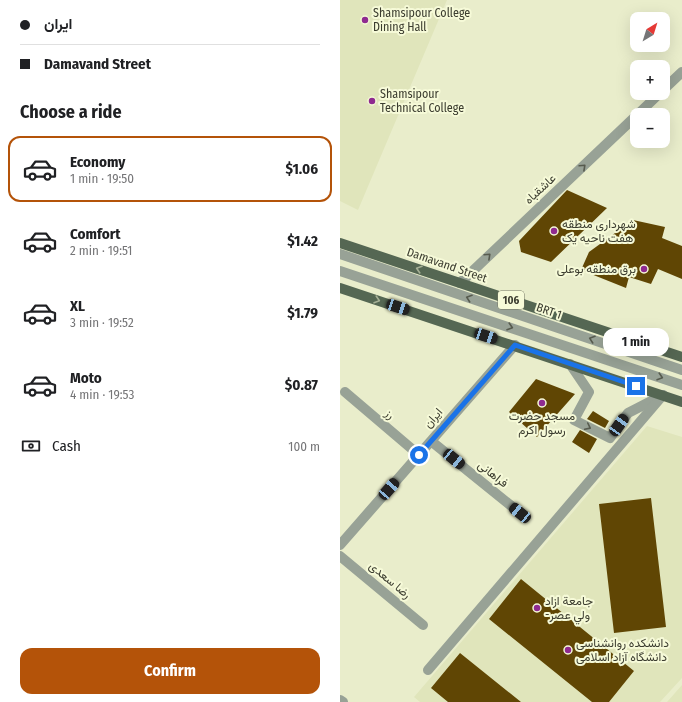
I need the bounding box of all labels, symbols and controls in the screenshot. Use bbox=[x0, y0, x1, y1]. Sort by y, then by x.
place label: Shamsipour College Dining Hall bbox=[373, 6, 470, 34]
north arrow bbox=[630, 12, 670, 52]
map controls bbox=[630, 12, 670, 148]
text: ایران bbox=[44, 15, 72, 33]
marker: Shamsipour College Dining Hall bbox=[360, 15, 370, 25]
text: Damavand Street bbox=[44, 55, 151, 73]
button: + bbox=[630, 60, 670, 100]
place label: Shamsipour Technical College bbox=[380, 87, 464, 115]
marker: Shamsipour Technical College bbox=[367, 96, 377, 106]
text: Choose a ride bbox=[20, 101, 122, 123]
button: − bbox=[630, 108, 670, 148]
icon: car bbox=[22, 151, 58, 187]
text: Economy bbox=[70, 153, 125, 171]
text: $1.06 bbox=[285, 160, 318, 178]
one-way arrow bbox=[578, 164, 586, 171]
text: 1 min · 19:50 bbox=[70, 171, 134, 186]
street label: عاشقباه bbox=[521, 171, 559, 207]
place label: شهرداری منطقه هفت ناحیه یک bbox=[562, 217, 636, 245]
icon: car bbox=[22, 223, 58, 259]
text: Comfort bbox=[70, 225, 121, 243]
marker: شهرداری منطقه هفت ناحیه یک bbox=[549, 226, 559, 236]
text: $1.42 bbox=[287, 232, 318, 250]
text: 2 min · 19:51 bbox=[70, 243, 132, 258]
street label: Damavand Street bbox=[405, 245, 489, 285]
one-way arrow bbox=[483, 253, 491, 261]
place label: برق منطقه بوعلی bbox=[557, 262, 636, 277]
marker: برق منطقه بوعلی bbox=[639, 264, 649, 274]
one-way arrow bbox=[416, 265, 423, 274]
road number: 106 bbox=[498, 291, 524, 309]
one-way arrow bbox=[465, 294, 472, 303]
icon: car bbox=[22, 295, 58, 331]
one-way arrow bbox=[373, 295, 380, 304]
text: XL bbox=[70, 297, 85, 315]
car bbox=[385, 298, 411, 316]
street label: BRT 1 bbox=[534, 300, 564, 322]
text: $1.79 bbox=[287, 304, 318, 322]
text: 3 min · 19:52 bbox=[70, 315, 134, 330]
one-way arrow bbox=[506, 323, 513, 331]
car bbox=[473, 327, 499, 345]
callout: 1 min bbox=[603, 328, 669, 356]
text: 1 min bbox=[622, 334, 650, 349]
one-way arrow bbox=[589, 336, 596, 344]
icon: car bbox=[22, 367, 58, 403]
text: Moto bbox=[70, 369, 102, 387]
one-way arrow bbox=[656, 372, 663, 381]
text: $0.87 bbox=[285, 376, 318, 394]
route end bbox=[627, 377, 645, 395]
text: 4 min · 19:53 bbox=[70, 387, 134, 402]
marker: مسجد حضرت رسول اکرم bbox=[537, 398, 547, 408]
street label: رز bbox=[381, 405, 398, 423]
street label: ایران bbox=[421, 405, 446, 431]
place label: مسجد حضرت رسول اکرم bbox=[509, 409, 575, 438]
car bbox=[607, 412, 631, 438]
one-way arrow bbox=[584, 422, 591, 430]
icon: cash bbox=[20, 435, 42, 457]
text: Cash bbox=[52, 437, 81, 455]
text: 100 m bbox=[288, 439, 320, 454]
route start bbox=[410, 446, 428, 464]
car bbox=[441, 447, 467, 471]
street label: فراهانی bbox=[474, 458, 511, 491]
car bbox=[377, 476, 401, 502]
car bbox=[507, 501, 533, 525]
street label: رضا سعدی bbox=[366, 558, 414, 602]
place label: جامعة ازاد -ولي عصر bbox=[545, 594, 593, 625]
marker: جامعة ازاد -ولي عصر bbox=[532, 603, 542, 613]
place label: دانشکده روانشناسی دانشگاه آزاد اسلامی bbox=[576, 636, 669, 665]
marker: دانشکده روانشناسی دانشگاه آزاد اسلامی bbox=[563, 645, 573, 655]
button: Confirm bbox=[20, 648, 320, 694]

